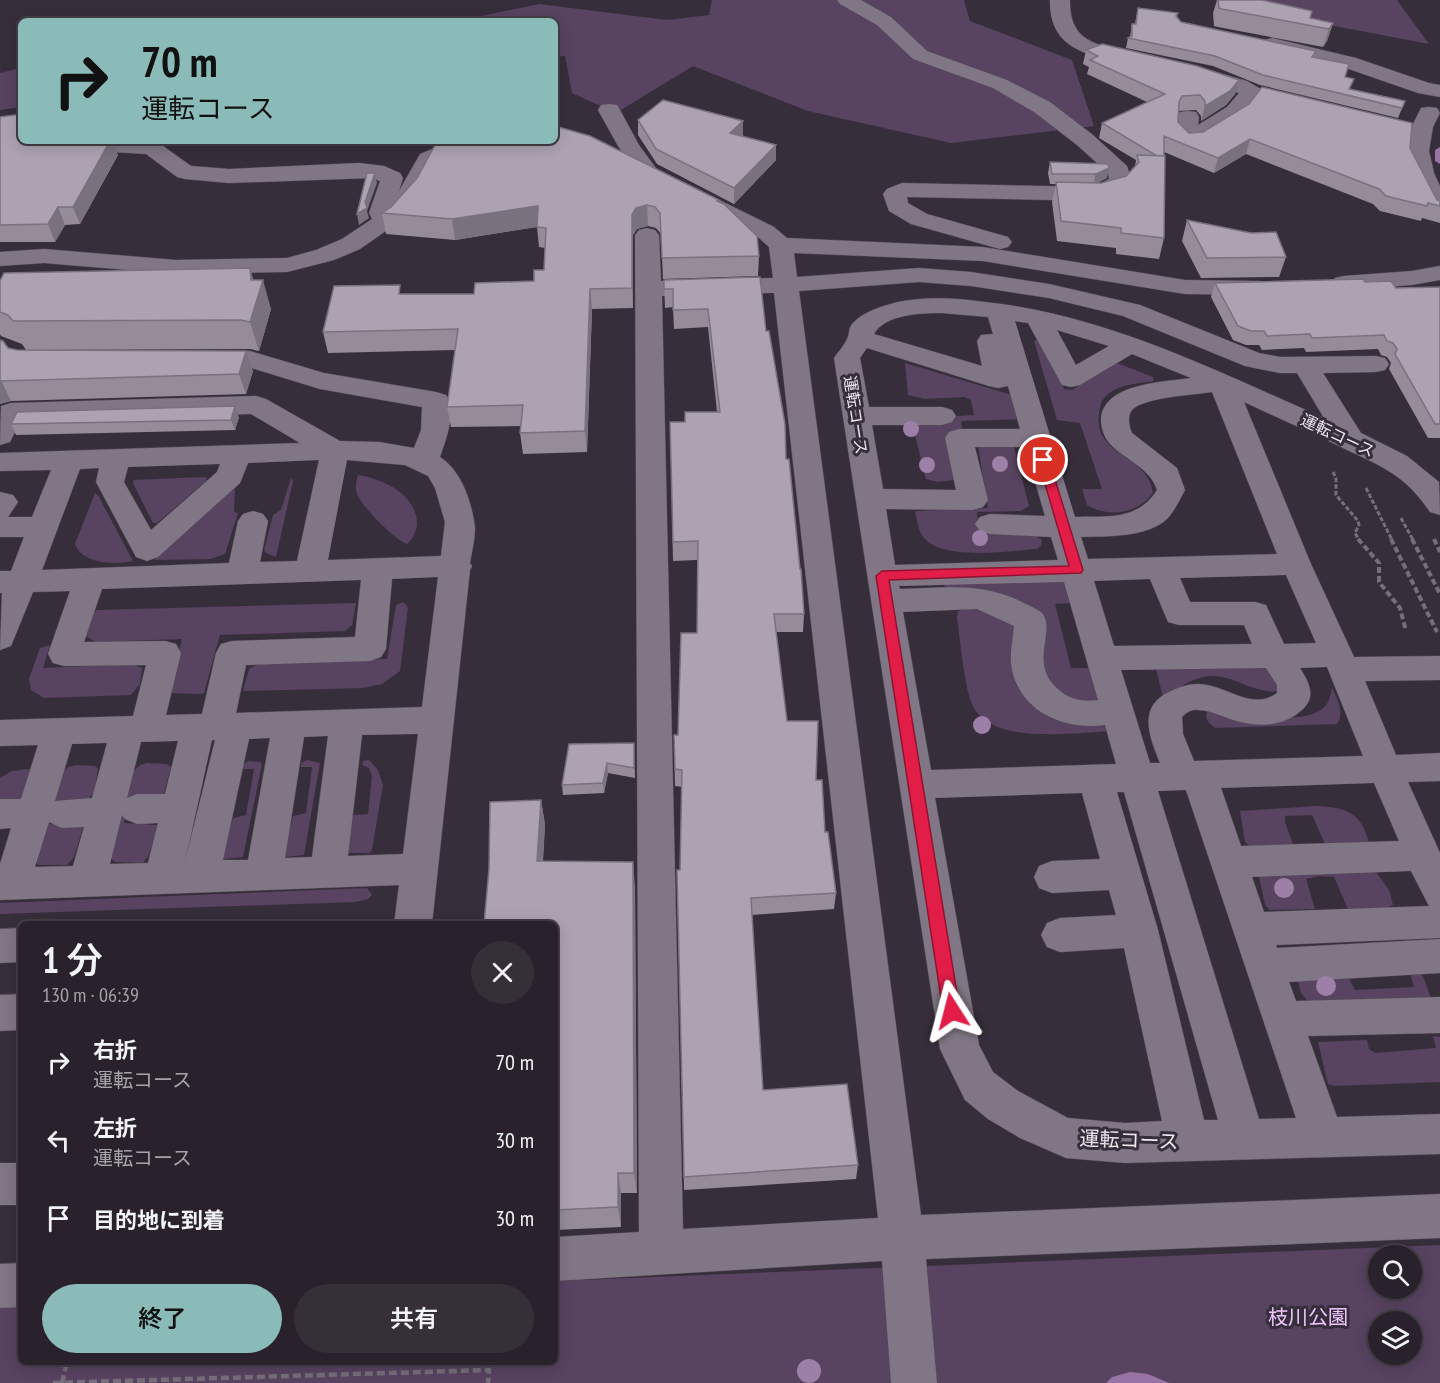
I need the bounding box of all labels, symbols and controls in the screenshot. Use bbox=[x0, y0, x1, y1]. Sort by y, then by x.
text: 70 m bbox=[141, 34, 218, 89]
icon: right bbox=[42, 42, 120, 120]
text: 運転コース bbox=[141, 91, 275, 125]
street label: 運転コース bbox=[840, 374, 872, 456]
street label: 運転コース bbox=[1298, 409, 1378, 461]
pin bbox=[1017, 434, 1068, 485]
icon: arrive bbox=[1026, 443, 1059, 476]
text: 1 分 bbox=[42, 936, 103, 983]
button: close bbox=[471, 941, 534, 1004]
position arrow bbox=[920, 979, 984, 1043]
text: 130 m · 06:39 bbox=[42, 982, 139, 1008]
text: 右折 bbox=[93, 1036, 137, 1064]
icon: right bbox=[42, 1046, 75, 1079]
text: 70 m bbox=[495, 1048, 534, 1076]
text: 運転コース bbox=[93, 1067, 192, 1093]
text: 左折 bbox=[93, 1114, 137, 1142]
icon: left bbox=[42, 1124, 75, 1157]
street label: 運転コース bbox=[1079, 1125, 1179, 1155]
text: 30 m bbox=[495, 1126, 534, 1154]
text: 運転コース bbox=[93, 1145, 192, 1171]
icon: arrive bbox=[42, 1202, 75, 1235]
text: 30 m bbox=[495, 1204, 534, 1232]
text: 目的地に到着 bbox=[93, 1206, 225, 1234]
map controls bbox=[1368, 1245, 1422, 1365]
button: search bbox=[1368, 1245, 1422, 1299]
button: 終了 bbox=[42, 1284, 282, 1353]
button: 共有 bbox=[294, 1284, 534, 1353]
park label: 枝川公園 bbox=[1268, 1304, 1348, 1330]
button: layers bbox=[1368, 1311, 1422, 1365]

